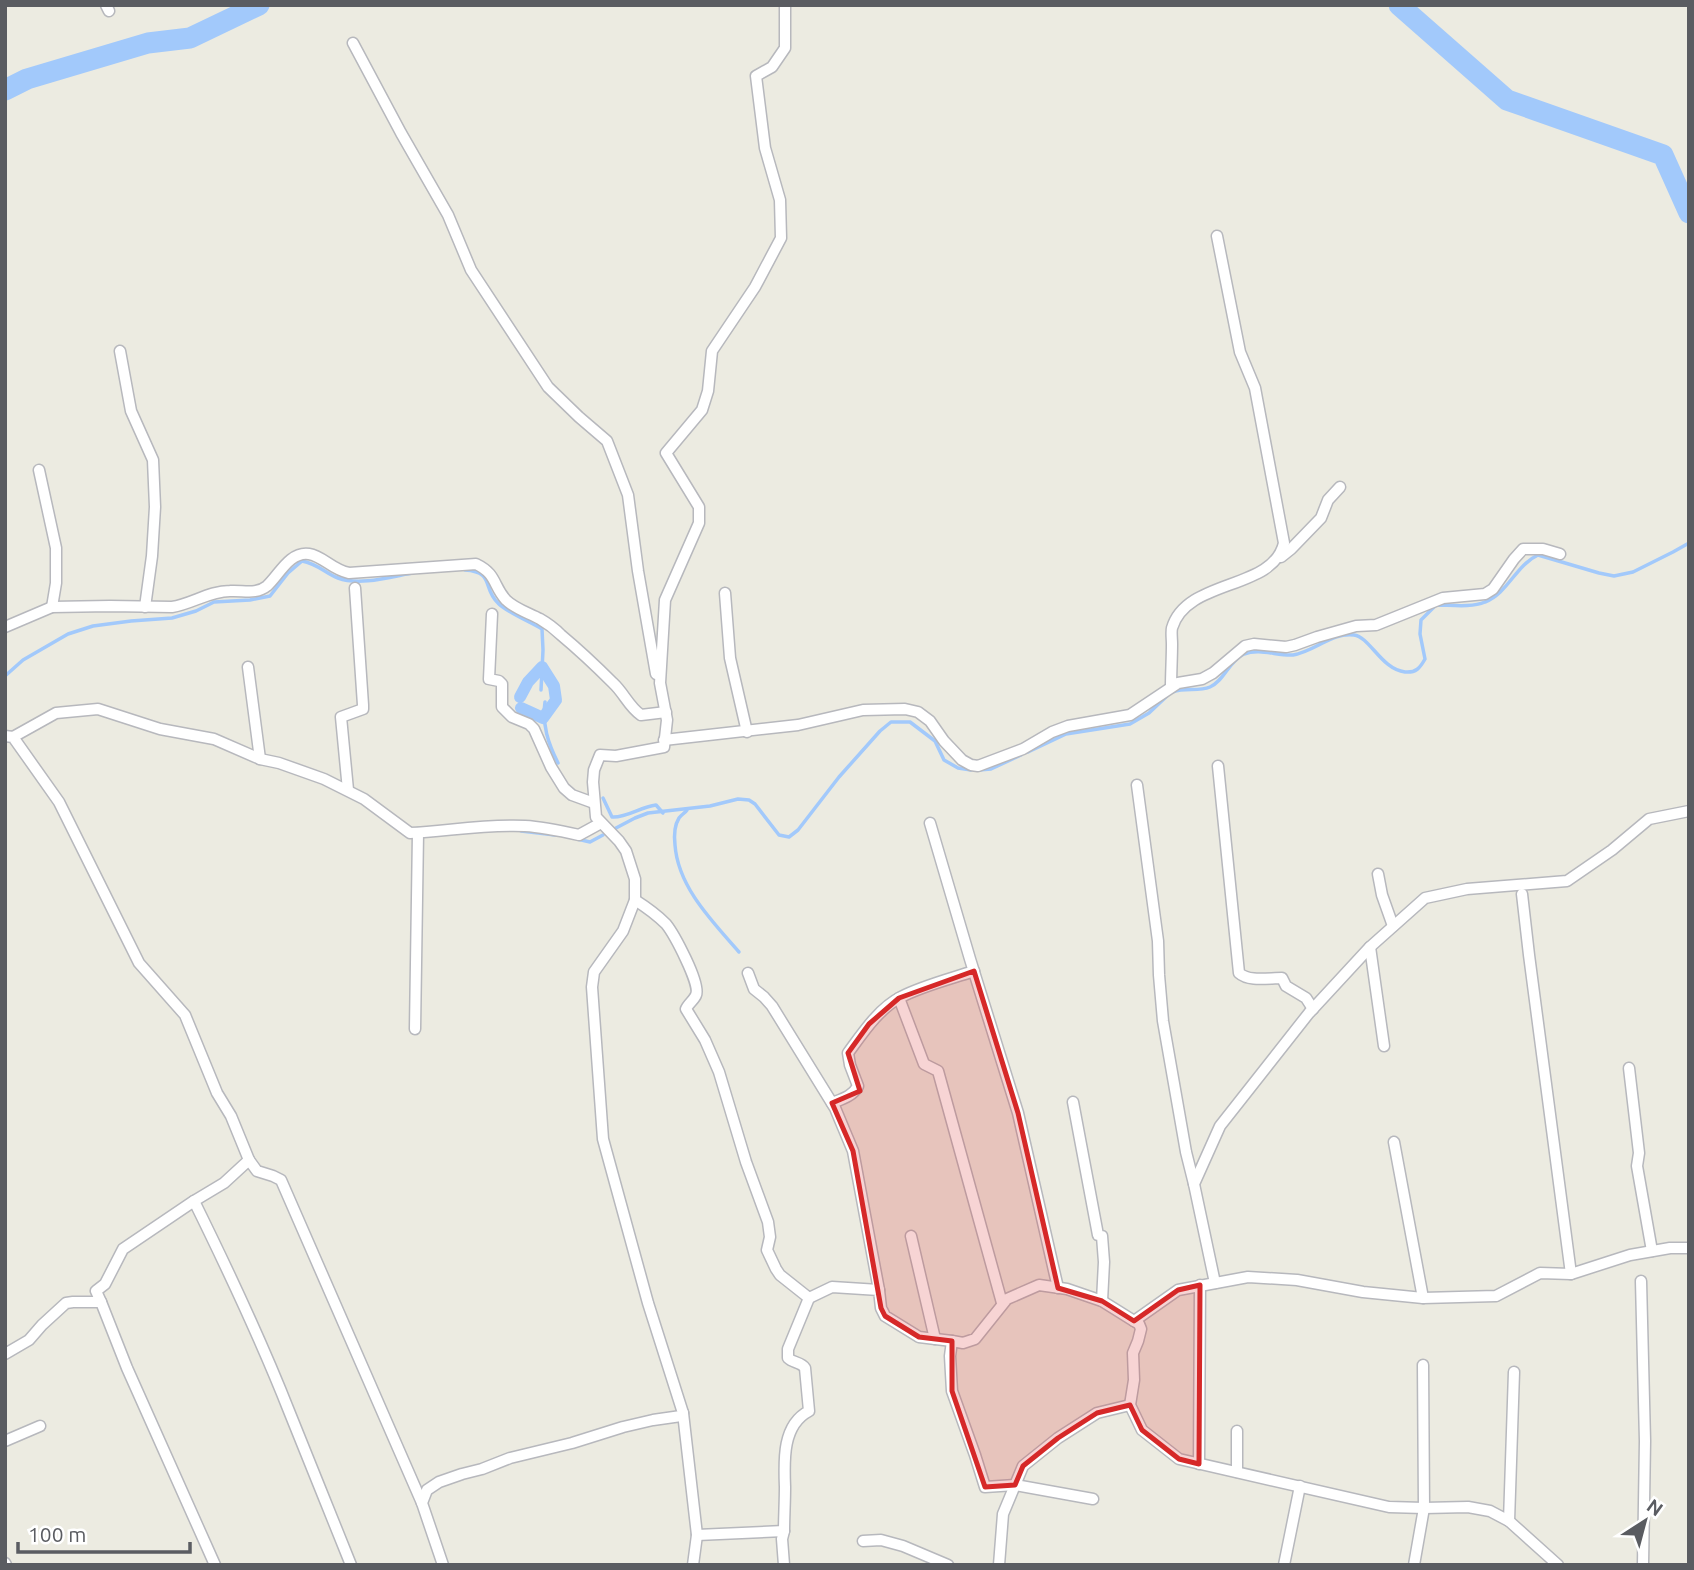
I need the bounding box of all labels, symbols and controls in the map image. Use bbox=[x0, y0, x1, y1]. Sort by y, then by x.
north arrow bbox=[1610, 1486, 1680, 1556]
text: N bbox=[1643, 1494, 1667, 1520]
scale bar bbox=[18, 1510, 189, 1554]
text: 100 m bbox=[28, 1522, 86, 1546]

